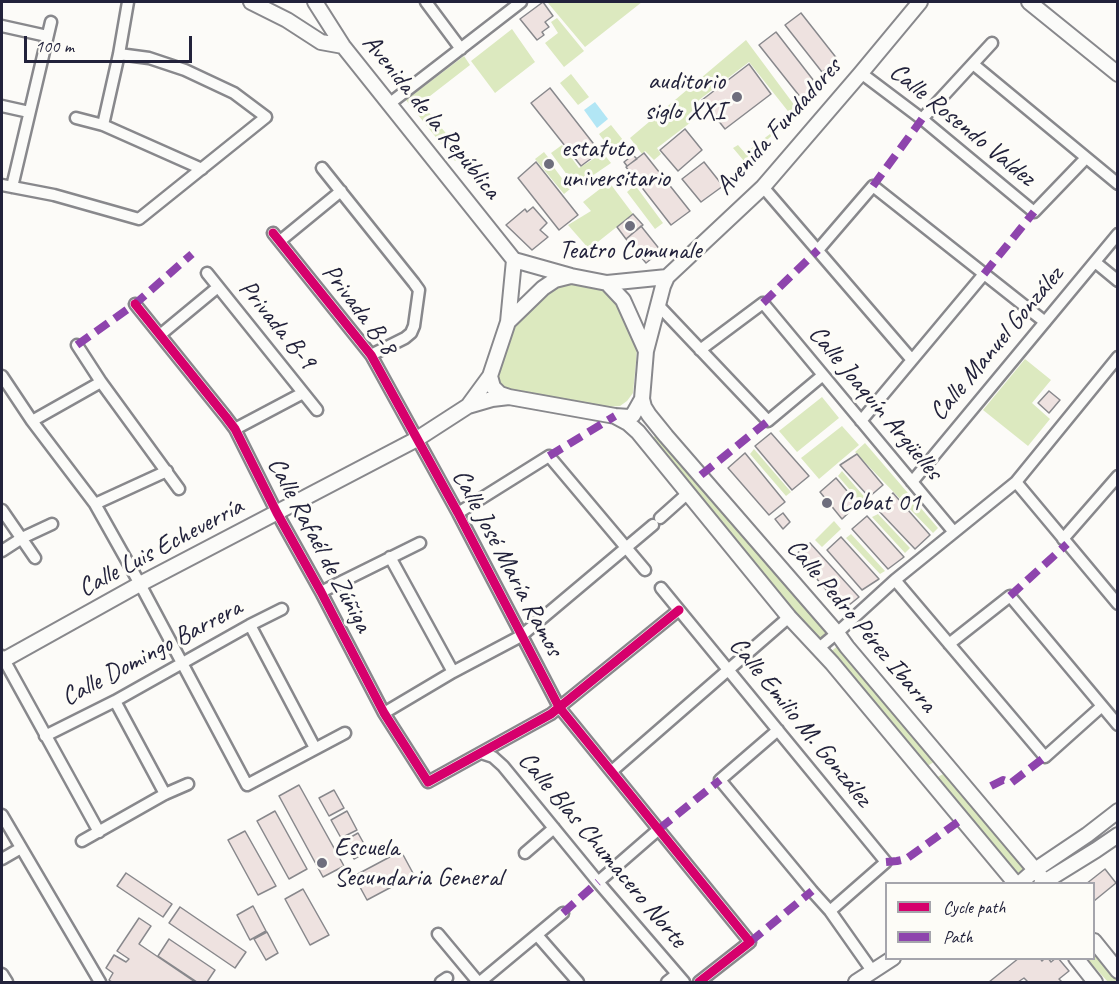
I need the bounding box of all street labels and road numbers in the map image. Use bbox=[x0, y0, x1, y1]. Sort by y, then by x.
street label: Avenida de la República bbox=[355, 28, 507, 206]
street label: Avenida Fundadores bbox=[709, 52, 849, 202]
street label: Calle Rosendo Valdez bbox=[883, 57, 1041, 193]
street label: Privada B-8 bbox=[315, 258, 403, 362]
street label: Calle Manuel González bbox=[923, 260, 1071, 428]
street label: Privada B-9 bbox=[231, 274, 323, 376]
street label: Calle Joaquín Argüelles bbox=[801, 319, 949, 487]
street label: Calle Rafaél de Zúñiga bbox=[260, 452, 378, 638]
street label: Calle José María Ramos bbox=[445, 464, 569, 662]
street label: Calle Luis Echeverría bbox=[73, 491, 249, 605]
street label: Calle Pedro Pérez Ibarra bbox=[779, 533, 943, 719]
street label: Calle Domingo Barrera bbox=[57, 592, 247, 714]
street label: Calle Emilio M. González bbox=[722, 631, 878, 813]
street label: Calle Blas Chumacero Norte bbox=[511, 746, 693, 954]

